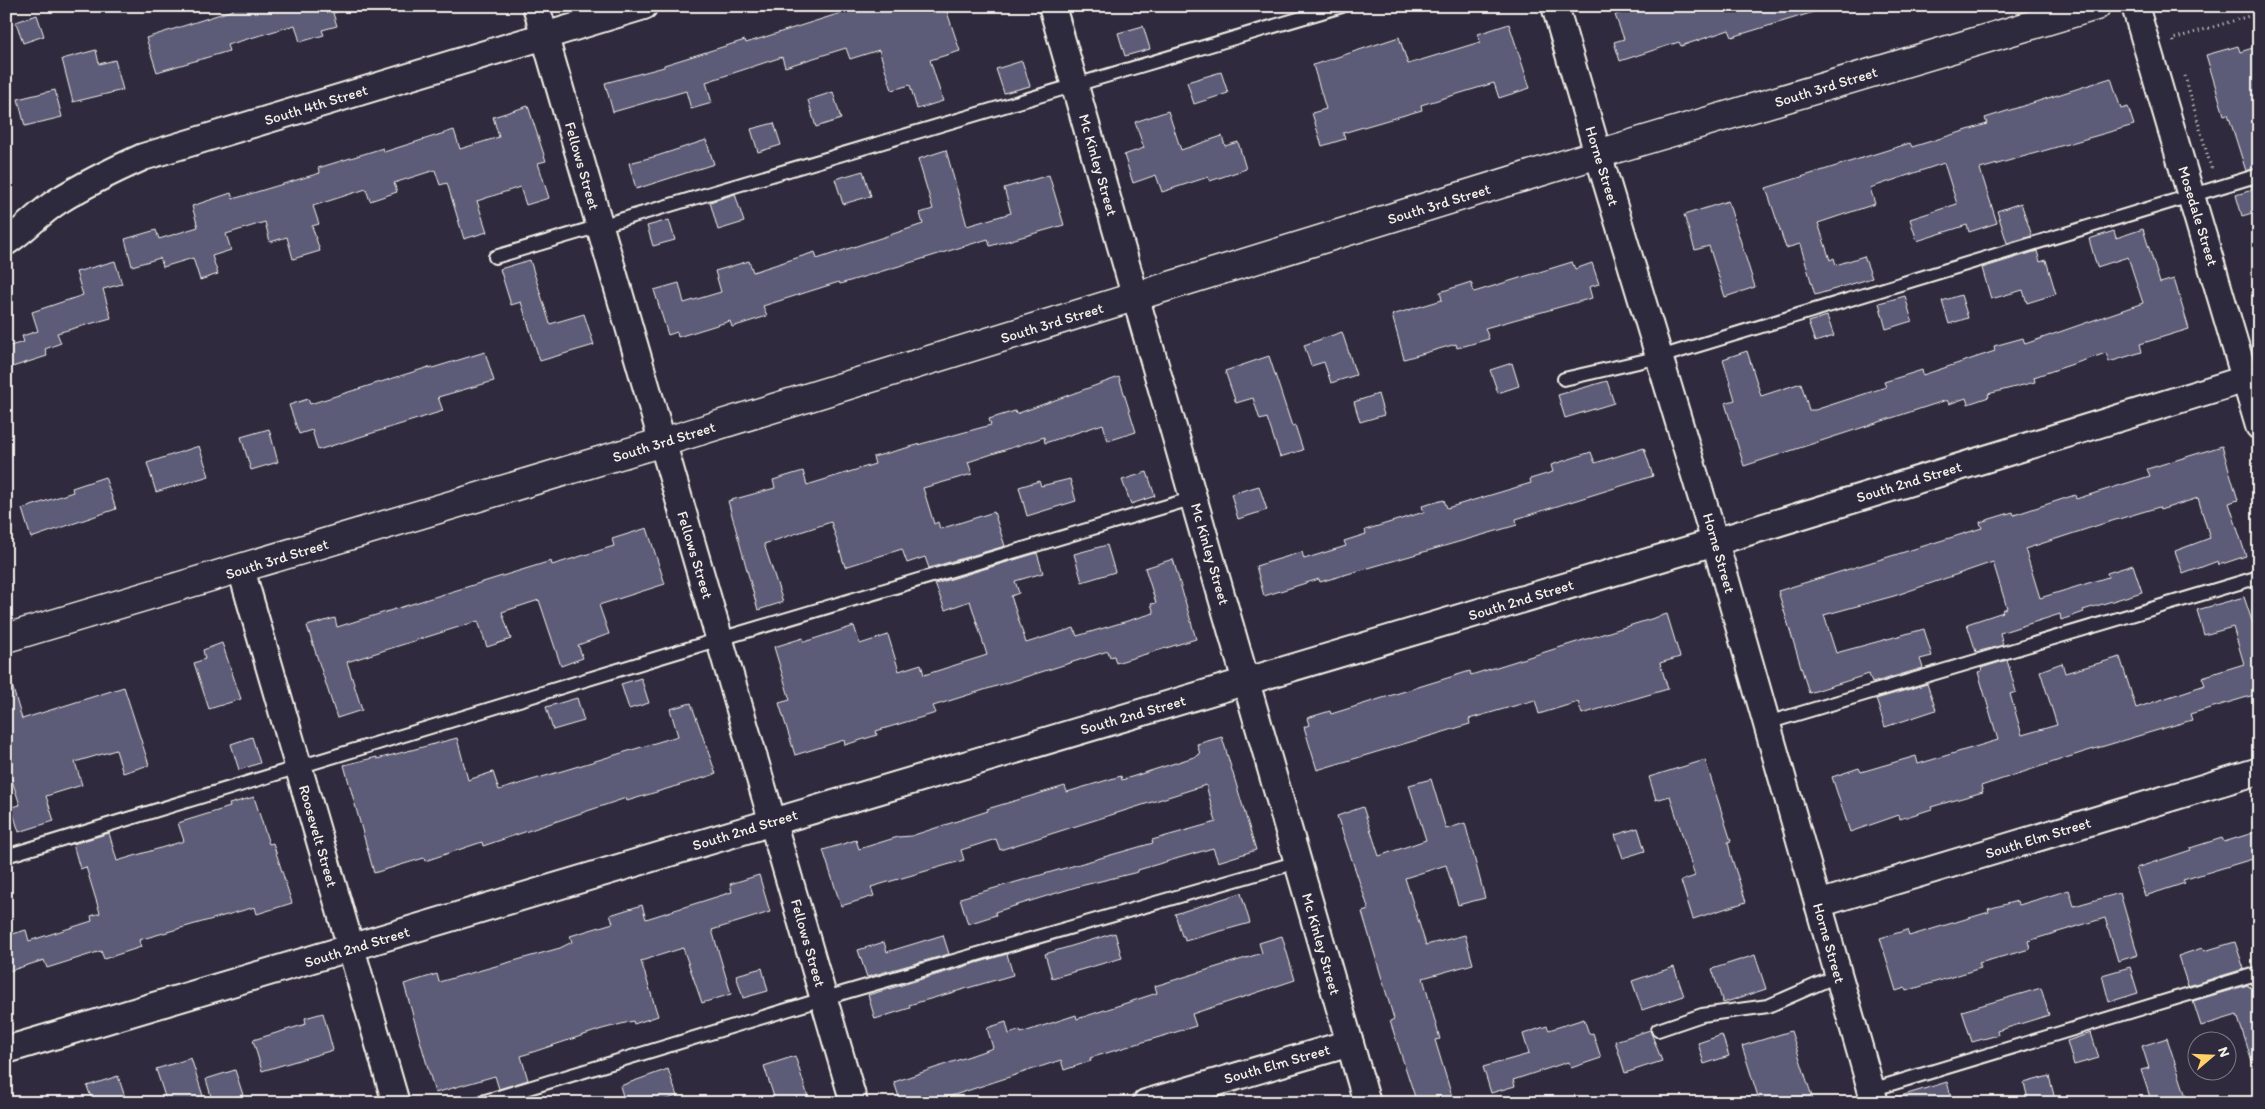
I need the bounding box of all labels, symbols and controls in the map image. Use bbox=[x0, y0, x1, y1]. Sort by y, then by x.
street label: South 3rd Street bbox=[1772, 63, 1880, 111]
street label: South 4th Street bbox=[262, 81, 370, 129]
street label: Mc Kinley Street bbox=[1075, 112, 1121, 218]
street label: Fellows Street bbox=[561, 120, 603, 212]
street label: Horne Street bbox=[1581, 124, 1623, 208]
street label: Mosedale Street bbox=[2174, 164, 2222, 268]
street label: South 3rd Street bbox=[1385, 180, 1493, 228]
street label: South 3rd Street bbox=[998, 299, 1106, 347]
street label: South 3rd Street bbox=[610, 418, 718, 466]
street label: South 2nd Street bbox=[1854, 457, 1964, 507]
street label: Mc Kinley Street bbox=[1187, 501, 1233, 607]
street label: Fellows Street bbox=[673, 509, 717, 601]
street label: Horne Street bbox=[1699, 511, 1739, 596]
street label: South 3rd Street bbox=[223, 535, 331, 583]
street label: South 2nd Street bbox=[1466, 575, 1576, 625]
street label: South 2nd Street bbox=[1078, 691, 1188, 739]
street label: Roosevelt Street bbox=[295, 783, 341, 890]
street label: South 2nd Street bbox=[690, 805, 800, 855]
street label: South Elm Street bbox=[1983, 813, 2093, 863]
street label: Mc Kinley Street bbox=[1298, 891, 1344, 997]
street label: Fellows Street bbox=[787, 897, 829, 989]
street label: Horne Street bbox=[1809, 901, 1849, 986]
street label: South 2nd Street bbox=[302, 922, 412, 972]
north arrow bbox=[2188, 1032, 2238, 1082]
street label: South Elm Street bbox=[1222, 1040, 1332, 1088]
text: N bbox=[2214, 1045, 2233, 1059]

